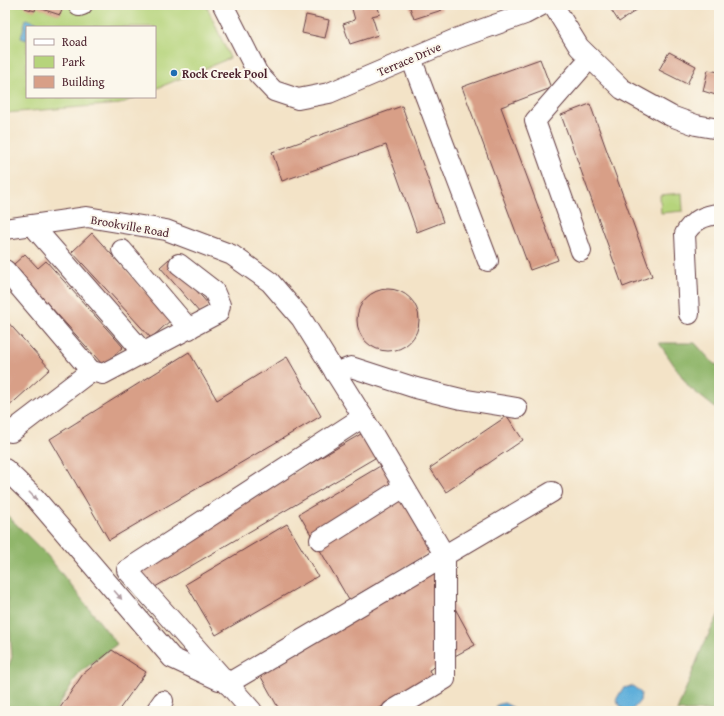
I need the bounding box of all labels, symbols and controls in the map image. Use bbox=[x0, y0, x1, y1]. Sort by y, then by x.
legend bbox=[26, 26, 156, 98]
text: Road bbox=[62, 33, 88, 50]
street label: Terrace Drive bbox=[374, 38, 444, 80]
text: Park bbox=[62, 53, 86, 70]
place label: Rock Creek Pool bbox=[182, 65, 268, 82]
marker: Rock Creek Pool bbox=[169, 68, 179, 78]
text: Building bbox=[62, 73, 105, 90]
street label: Brookville Road bbox=[89, 211, 171, 241]
one-way arrow bbox=[28, 491, 38, 501]
one-way arrow bbox=[113, 589, 122, 600]

